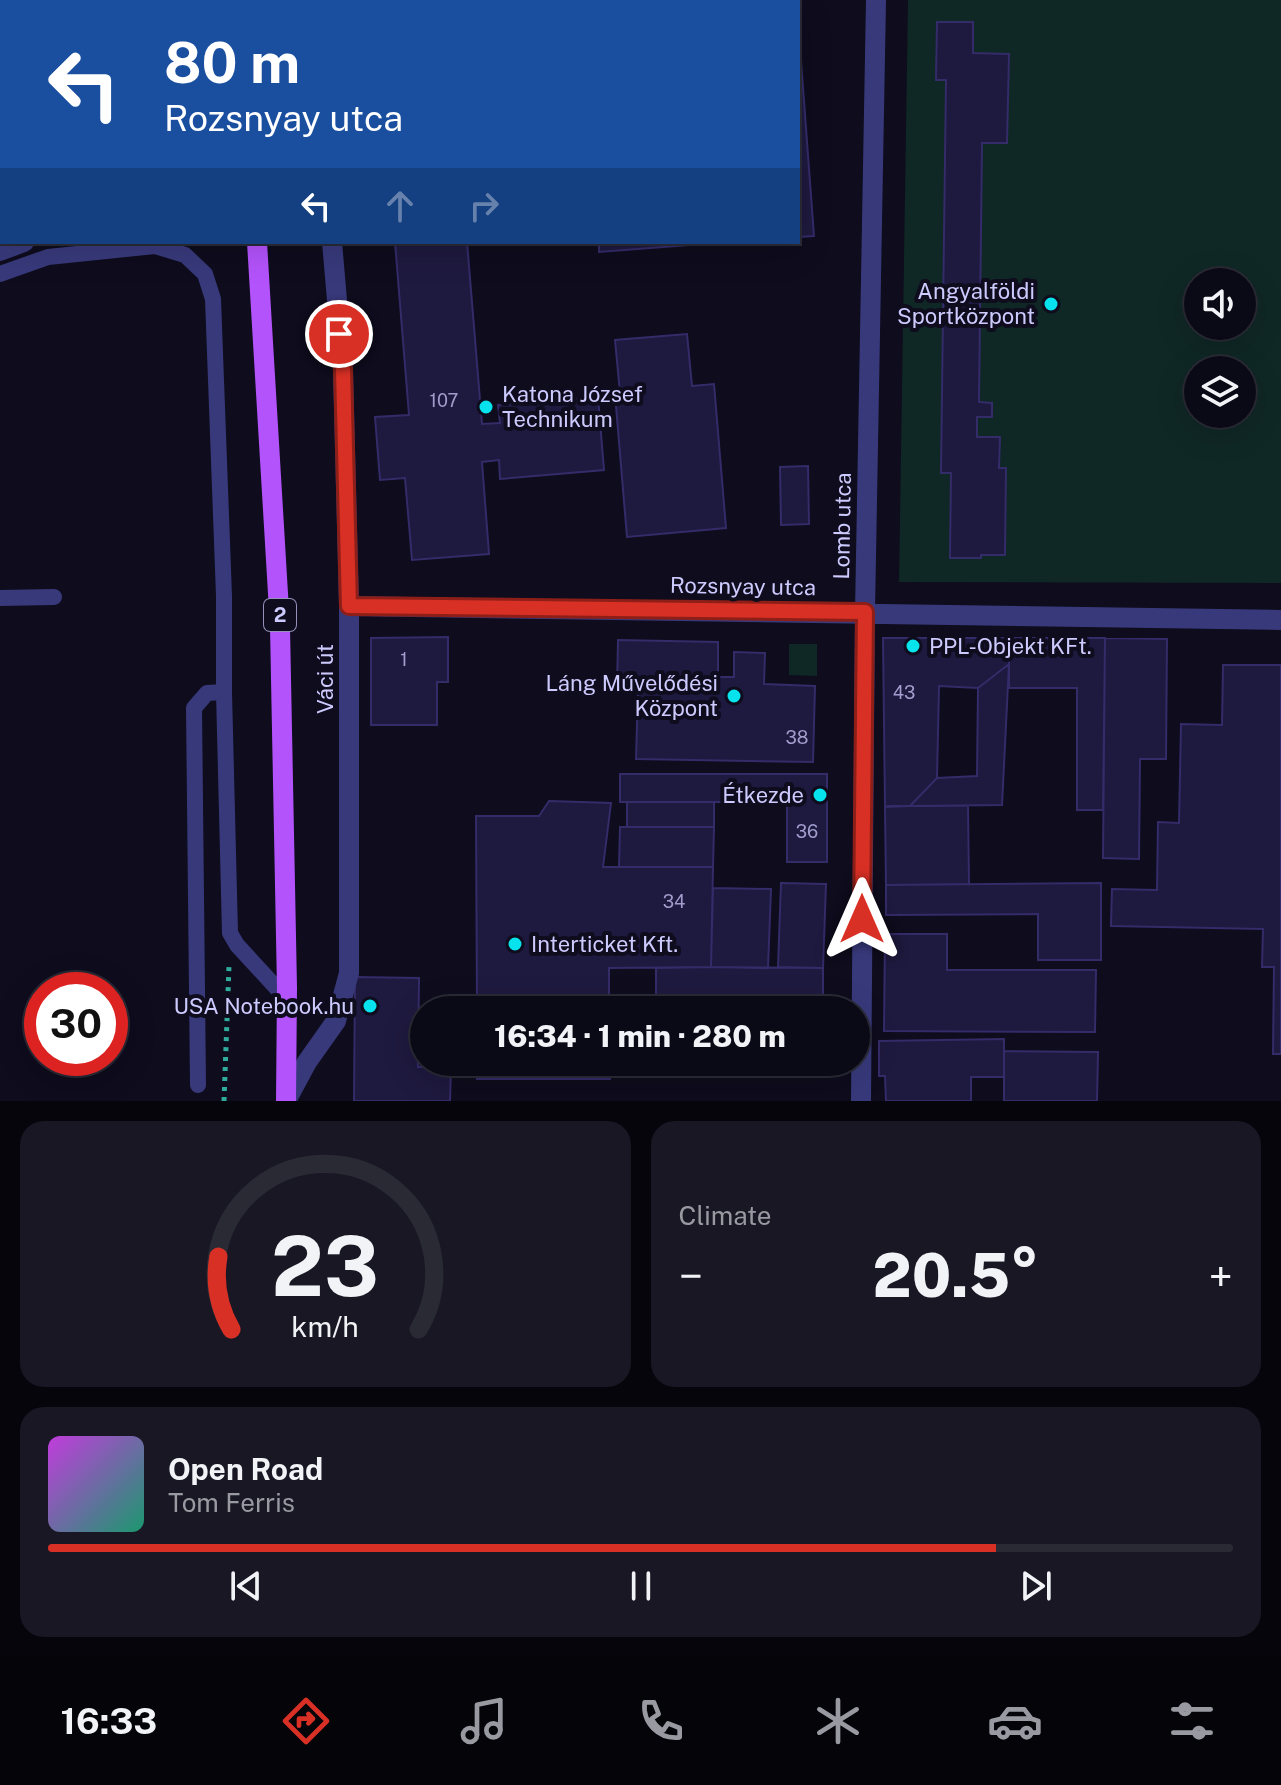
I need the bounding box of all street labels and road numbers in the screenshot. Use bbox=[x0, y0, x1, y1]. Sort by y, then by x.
street label: Lomb utca bbox=[828, 472, 856, 580]
street label: Rozsnyay utca bbox=[670, 572, 816, 600]
road number: 2 bbox=[264, 599, 296, 631]
street label: Váci út bbox=[312, 644, 338, 714]

